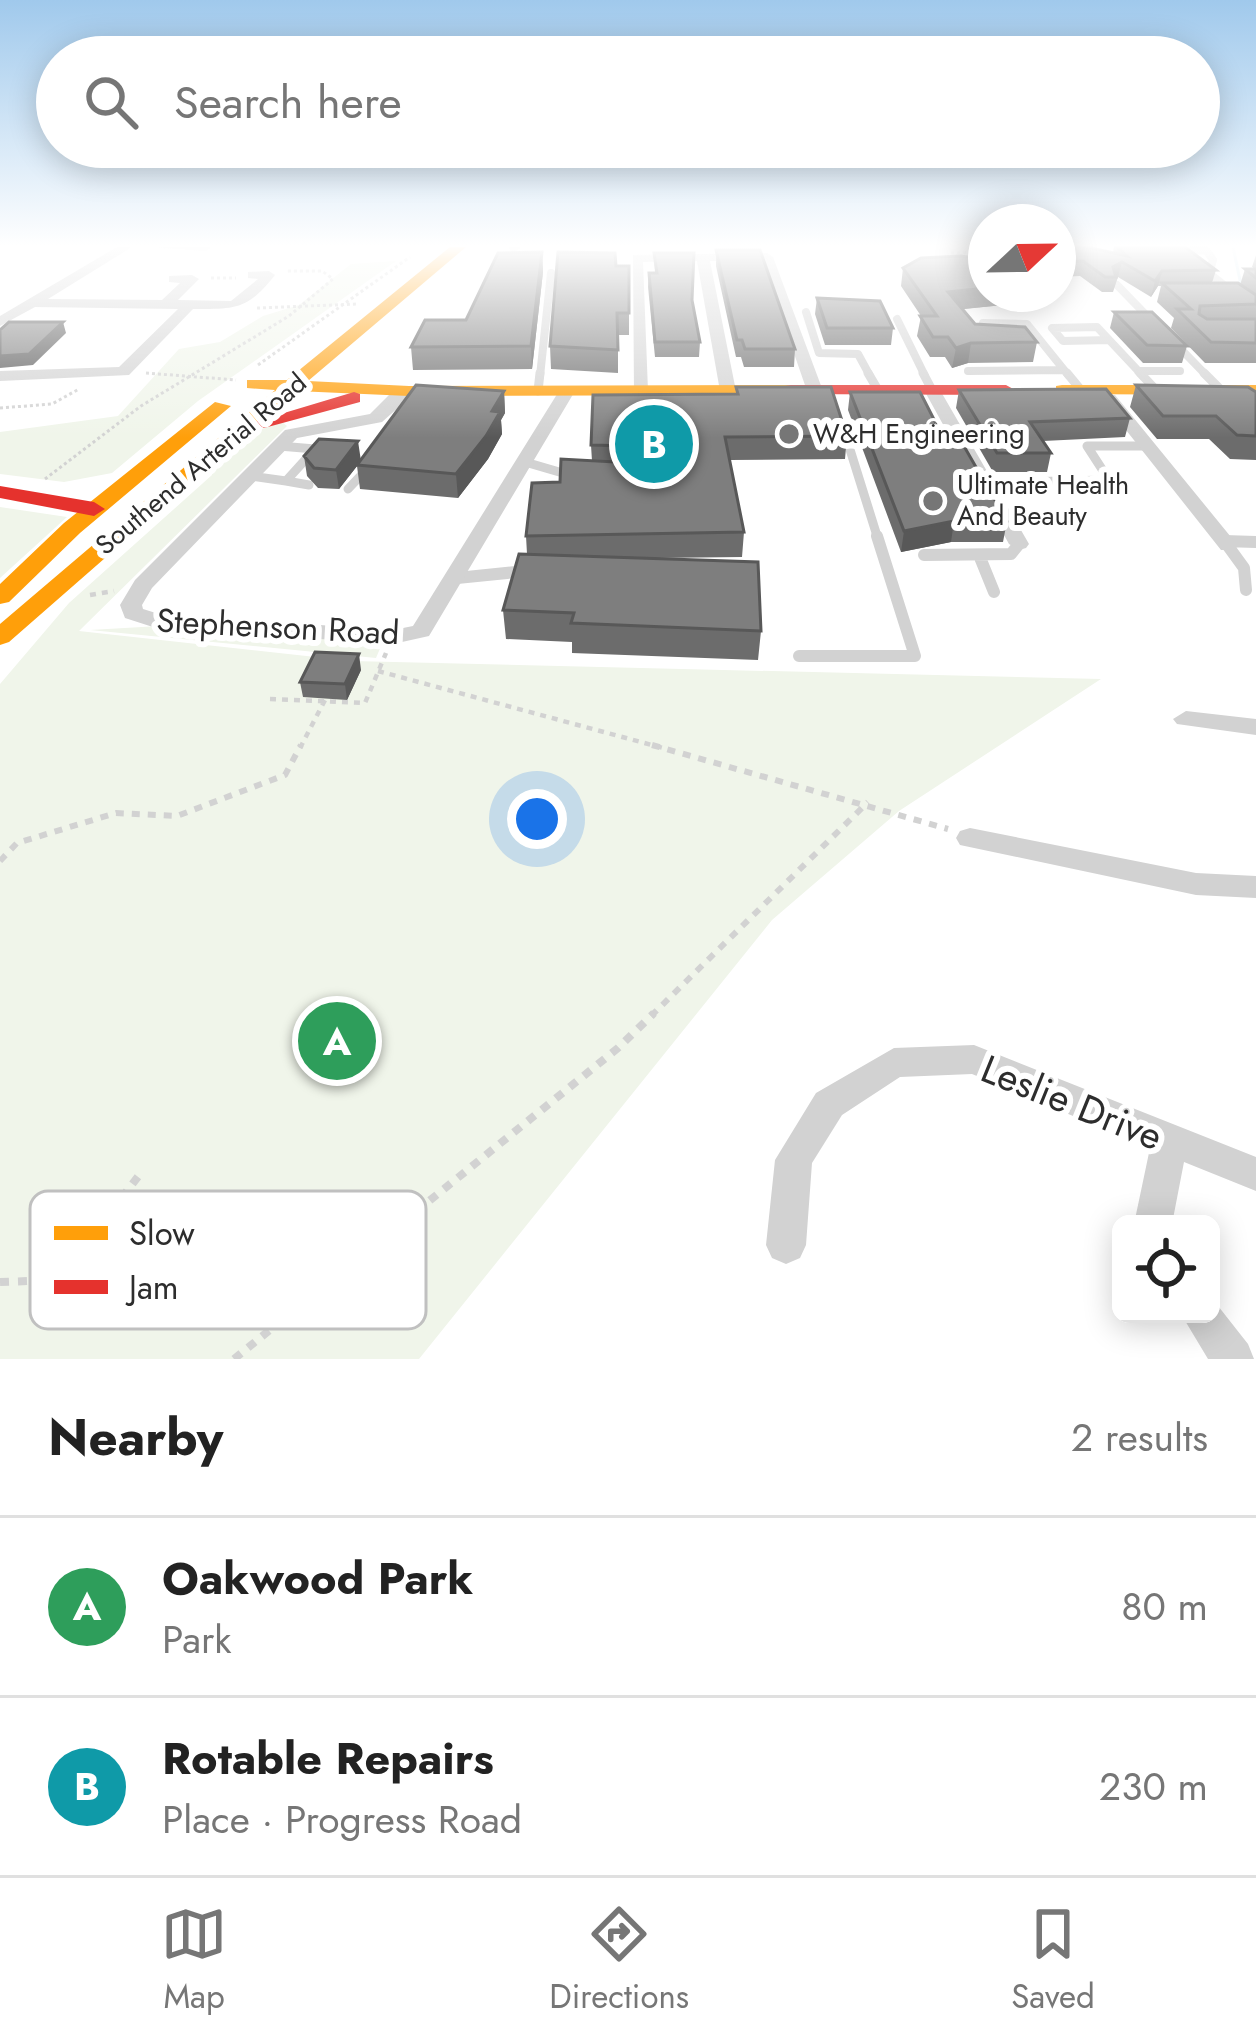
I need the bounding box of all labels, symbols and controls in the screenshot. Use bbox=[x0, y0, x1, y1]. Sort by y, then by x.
search box bbox=[36, 36, 1220, 168]
icon: search bbox=[78, 69, 144, 135]
text: Search here bbox=[174, 70, 402, 135]
north arrow bbox=[968, 204, 1076, 312]
street label: Southend Arterial Road bbox=[87, 363, 315, 564]
pin: B bbox=[615, 399, 693, 489]
place label: W&H Engineering bbox=[813, 414, 1025, 453]
marker: W&H Engineering bbox=[776, 421, 802, 447]
place label: Ultimate Health And Beauty bbox=[957, 465, 1129, 535]
marker: Ultimate Health And Beauty bbox=[920, 488, 946, 514]
street label: Stephenson Road bbox=[155, 597, 401, 656]
your location bbox=[507, 789, 567, 849]
pin: A bbox=[298, 996, 376, 1086]
street label: Leslie Drive bbox=[973, 1040, 1171, 1165]
legend bbox=[30, 1191, 426, 1329]
text: Slow bbox=[129, 1210, 195, 1257]
map controls bbox=[1112, 1215, 1220, 1323]
button: locate bbox=[1112, 1215, 1220, 1323]
text: Jam bbox=[125, 1264, 179, 1311]
text: Nearby bbox=[48, 1400, 223, 1474]
text: 2 results bbox=[1071, 1409, 1208, 1466]
text: Oakwood Park bbox=[162, 1546, 473, 1611]
text: A bbox=[73, 1578, 101, 1635]
text: 80 m bbox=[1121, 1578, 1208, 1635]
text: Park bbox=[162, 1611, 232, 1668]
text: Rotable Repairs bbox=[162, 1726, 494, 1791]
text: B bbox=[74, 1758, 100, 1815]
text: 230 m bbox=[1099, 1758, 1208, 1815]
text: Place · Progress Road bbox=[162, 1791, 522, 1848]
tab: Map bbox=[161, 1901, 227, 2020]
tab: Directions bbox=[549, 1901, 689, 2020]
tab: Saved bbox=[1011, 1901, 1095, 2020]

